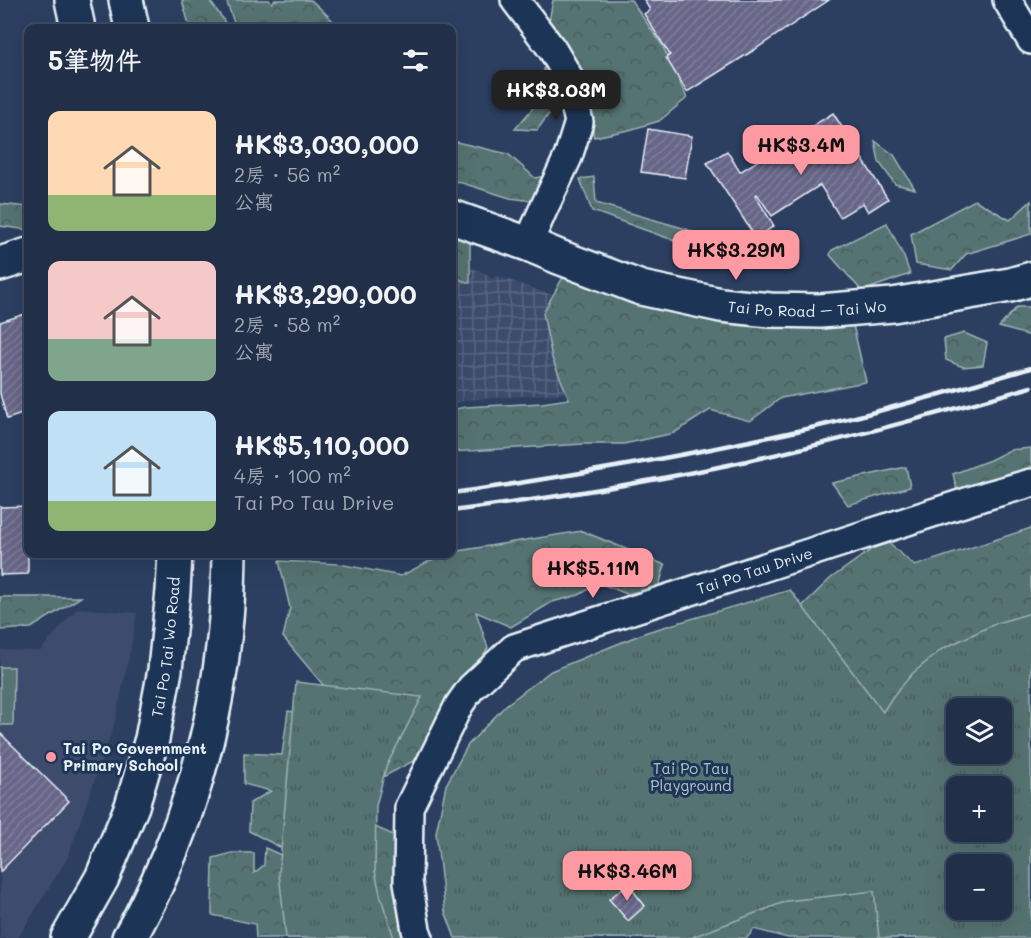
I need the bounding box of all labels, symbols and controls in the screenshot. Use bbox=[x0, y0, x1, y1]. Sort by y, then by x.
text: 5筆物件 bbox=[48, 43, 141, 77]
icon: filters bbox=[399, 44, 432, 77]
pin: HK$3.03M bbox=[494, 70, 618, 121]
text: HK$3.03M bbox=[506, 76, 606, 102]
pin: HK$3.4M bbox=[746, 125, 856, 176]
text: HK$3,030,000 bbox=[234, 127, 419, 161]
text: HK$3.4M bbox=[757, 131, 845, 157]
icon: home bbox=[96, 135, 168, 207]
text: 2房 · 56 m² bbox=[234, 161, 340, 187]
text: 公寓 bbox=[234, 188, 274, 214]
pin: HK$3.29M bbox=[674, 230, 798, 281]
text: HK$3.29M bbox=[686, 236, 786, 262]
text: HK$3,290,000 bbox=[234, 277, 417, 311]
icon: home bbox=[96, 285, 168, 357]
street label: Tai Po Road – Tai Wo bbox=[727, 296, 887, 321]
text: 2房 · 58 m² bbox=[234, 311, 340, 337]
text: 公寓 bbox=[234, 338, 274, 364]
text: HK$5,110,000 bbox=[234, 428, 409, 462]
icon: home bbox=[96, 435, 168, 507]
text: 4房 · 100 m² bbox=[234, 462, 351, 488]
text: Tai Po Tau Drive bbox=[234, 489, 394, 515]
street label: Tai Po Tau Drive bbox=[694, 542, 815, 598]
pin: HK$5.11M bbox=[531, 548, 655, 599]
text: HK$5.11M bbox=[546, 554, 640, 580]
street label: Tai Po Tai Wo Road bbox=[146, 576, 184, 719]
map controls bbox=[946, 698, 1012, 920]
button: layers bbox=[946, 698, 1012, 764]
place label: Tai Po Government Primary School bbox=[63, 738, 207, 775]
marker: Tai Po Government Primary School bbox=[44, 750, 58, 764]
park label: Tai Po Tau Playground bbox=[650, 758, 732, 795]
button: + bbox=[946, 776, 1012, 842]
pin: HK$3.46M bbox=[565, 851, 689, 902]
button: − bbox=[946, 854, 1012, 920]
text: HK$3.46M bbox=[577, 857, 677, 883]

